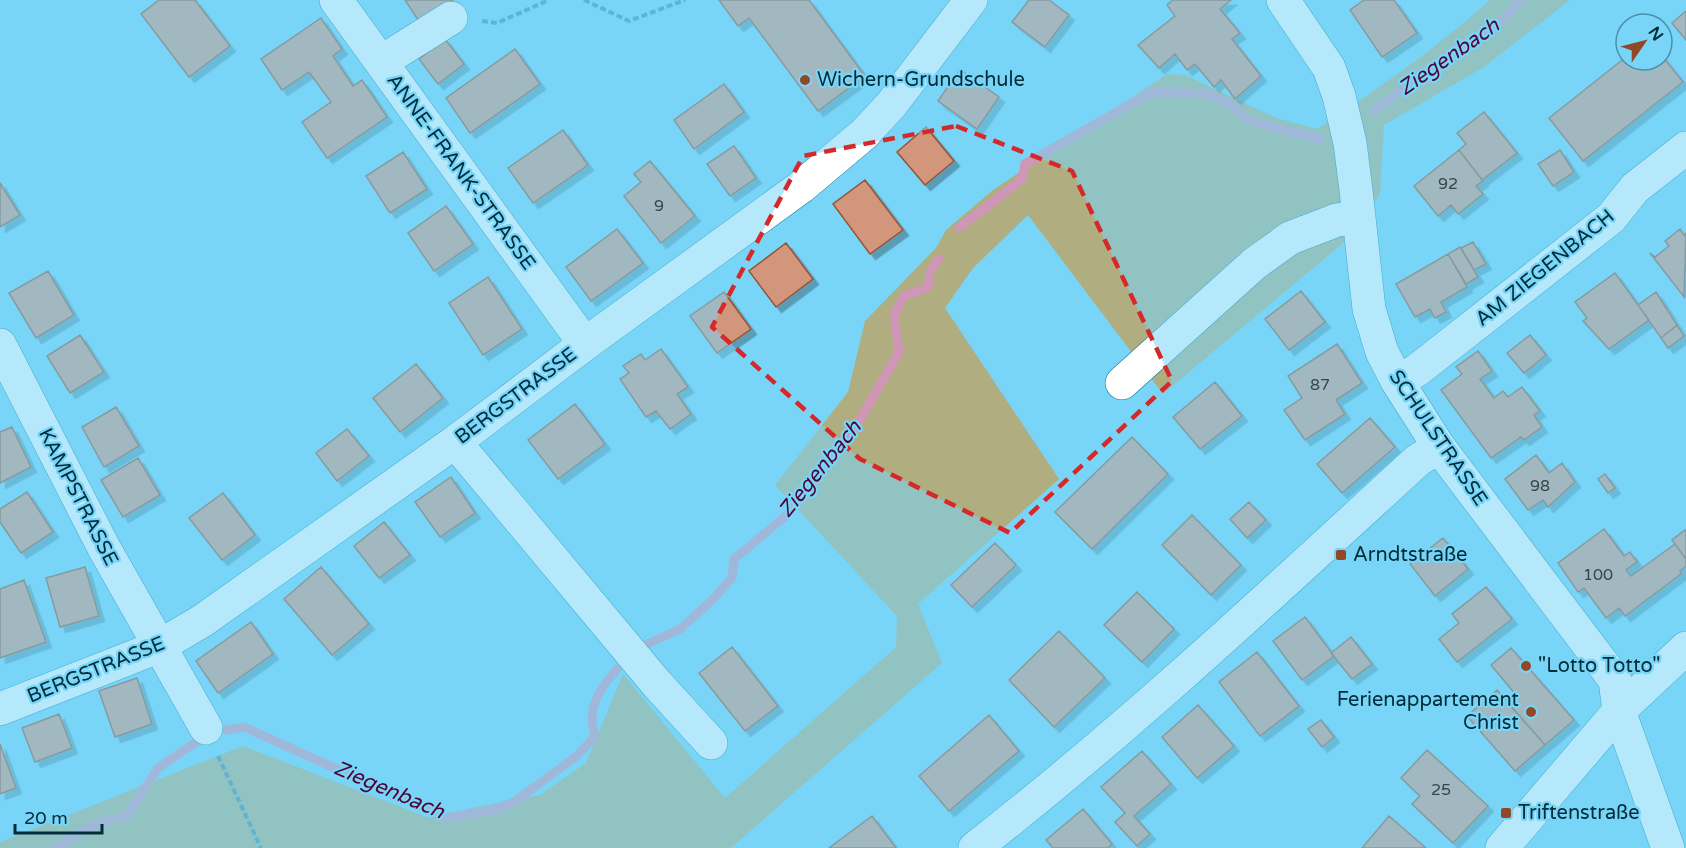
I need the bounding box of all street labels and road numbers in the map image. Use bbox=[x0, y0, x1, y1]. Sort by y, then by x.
street label: ANNE-FRANK-STRASSE bbox=[382, 69, 540, 275]
street label: AM ZIEGENBACH bbox=[1471, 205, 1619, 331]
street label: BERGSTRASSE bbox=[450, 342, 582, 450]
street label: SCHULSTRASSE bbox=[1384, 366, 1492, 510]
street label: KAMPSTRASSE bbox=[33, 424, 123, 570]
street label: BERGSTRASSE bbox=[24, 631, 168, 709]

